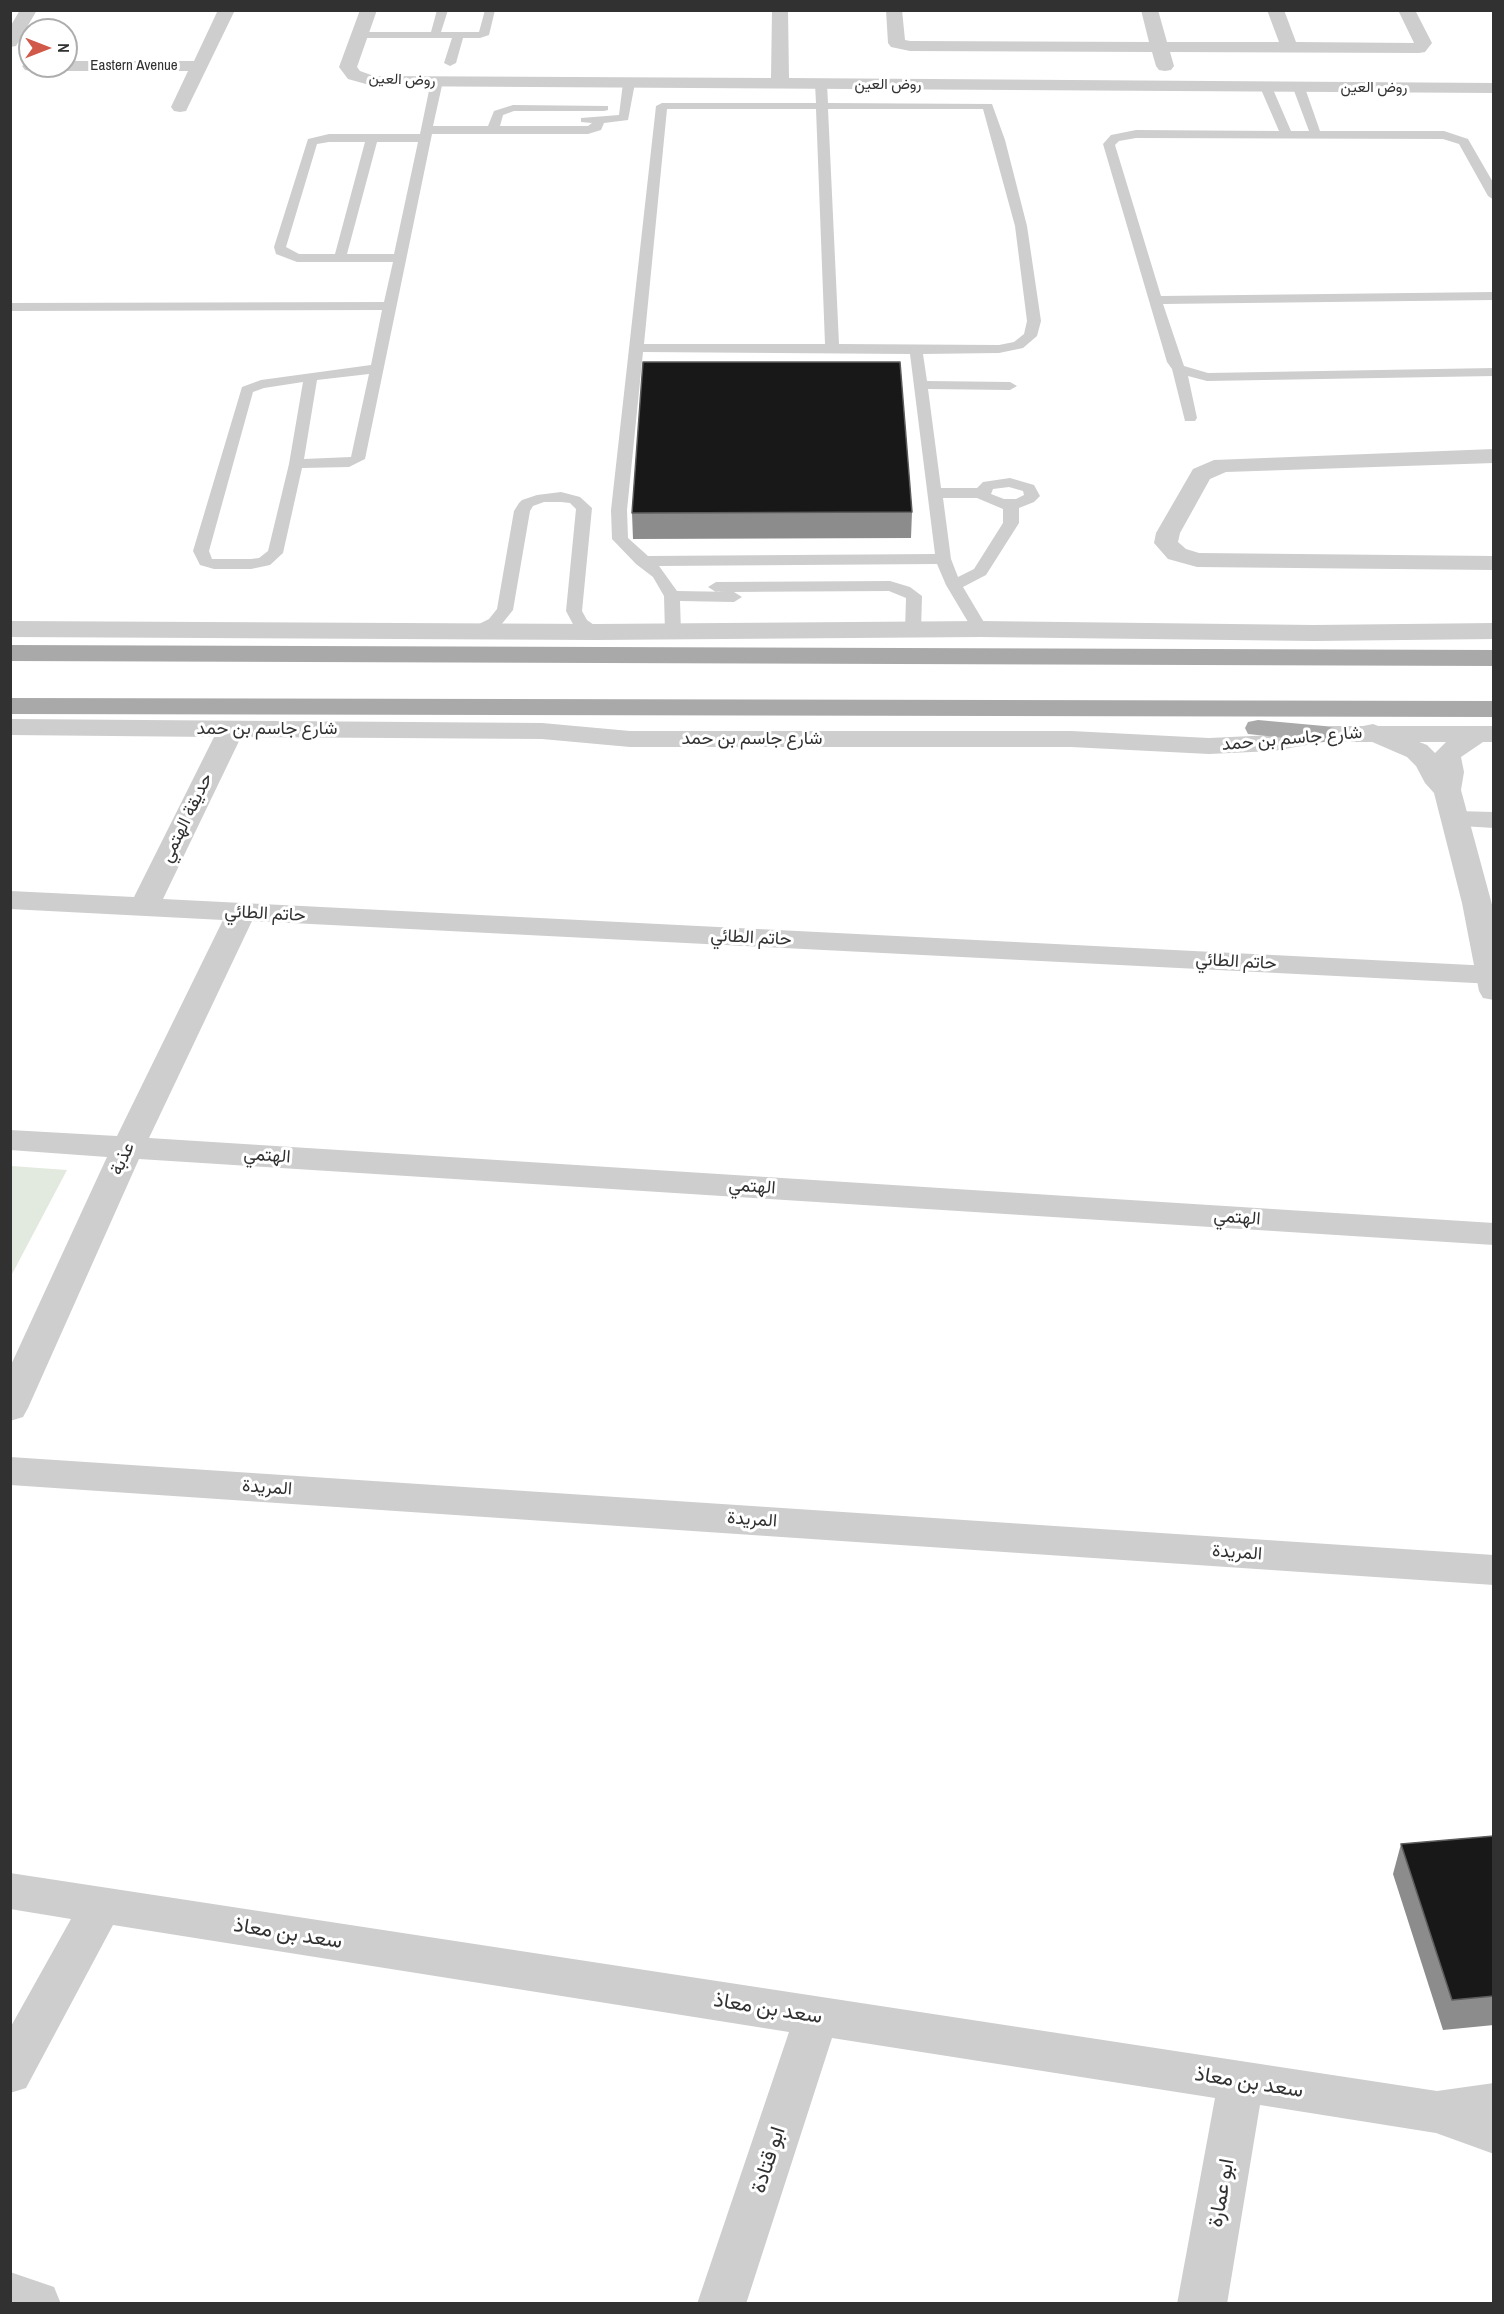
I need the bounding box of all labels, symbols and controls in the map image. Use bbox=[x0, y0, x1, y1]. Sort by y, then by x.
north arrow bbox=[18, 18, 78, 78]
text: N bbox=[53, 43, 75, 53]
street label: Eastern Avenue bbox=[90, 57, 178, 75]
street label: روض العين bbox=[368, 70, 436, 90]
street label: روض العين bbox=[855, 76, 921, 94]
street label: روض العين bbox=[1341, 79, 1407, 97]
street label: شارع جاسم بن حمد bbox=[196, 718, 338, 740]
street label: شارع جاسم بن حمد bbox=[1221, 722, 1363, 756]
street label: شارع جاسم بن حمد bbox=[681, 728, 823, 750]
street label: حديقة الهتمي bbox=[156, 770, 218, 866]
street label: حاتم الطائي bbox=[224, 901, 306, 927]
street label: حاتم الطائي bbox=[710, 925, 792, 951]
street label: حاتم الطائي bbox=[1195, 949, 1277, 975]
street label: عذبة bbox=[106, 1139, 140, 1179]
street label: الهتمي bbox=[243, 1144, 291, 1168]
street label: الهتمي bbox=[728, 1175, 776, 1199]
street label: الهتمي bbox=[1213, 1206, 1261, 1230]
street label: المريدة bbox=[241, 1475, 293, 1501]
street label: المريدة bbox=[726, 1507, 778, 1533]
street label: المريدة bbox=[1211, 1540, 1263, 1566]
street label: سعد بن معاذ bbox=[232, 1913, 344, 1955]
street label: سعد بن معاذ bbox=[712, 1988, 824, 2030]
street label: سعد بن معاذ bbox=[1193, 2062, 1305, 2104]
street label: ابو قتادة bbox=[746, 2124, 792, 2196]
street label: ابو عمارة bbox=[1204, 2157, 1240, 2229]

